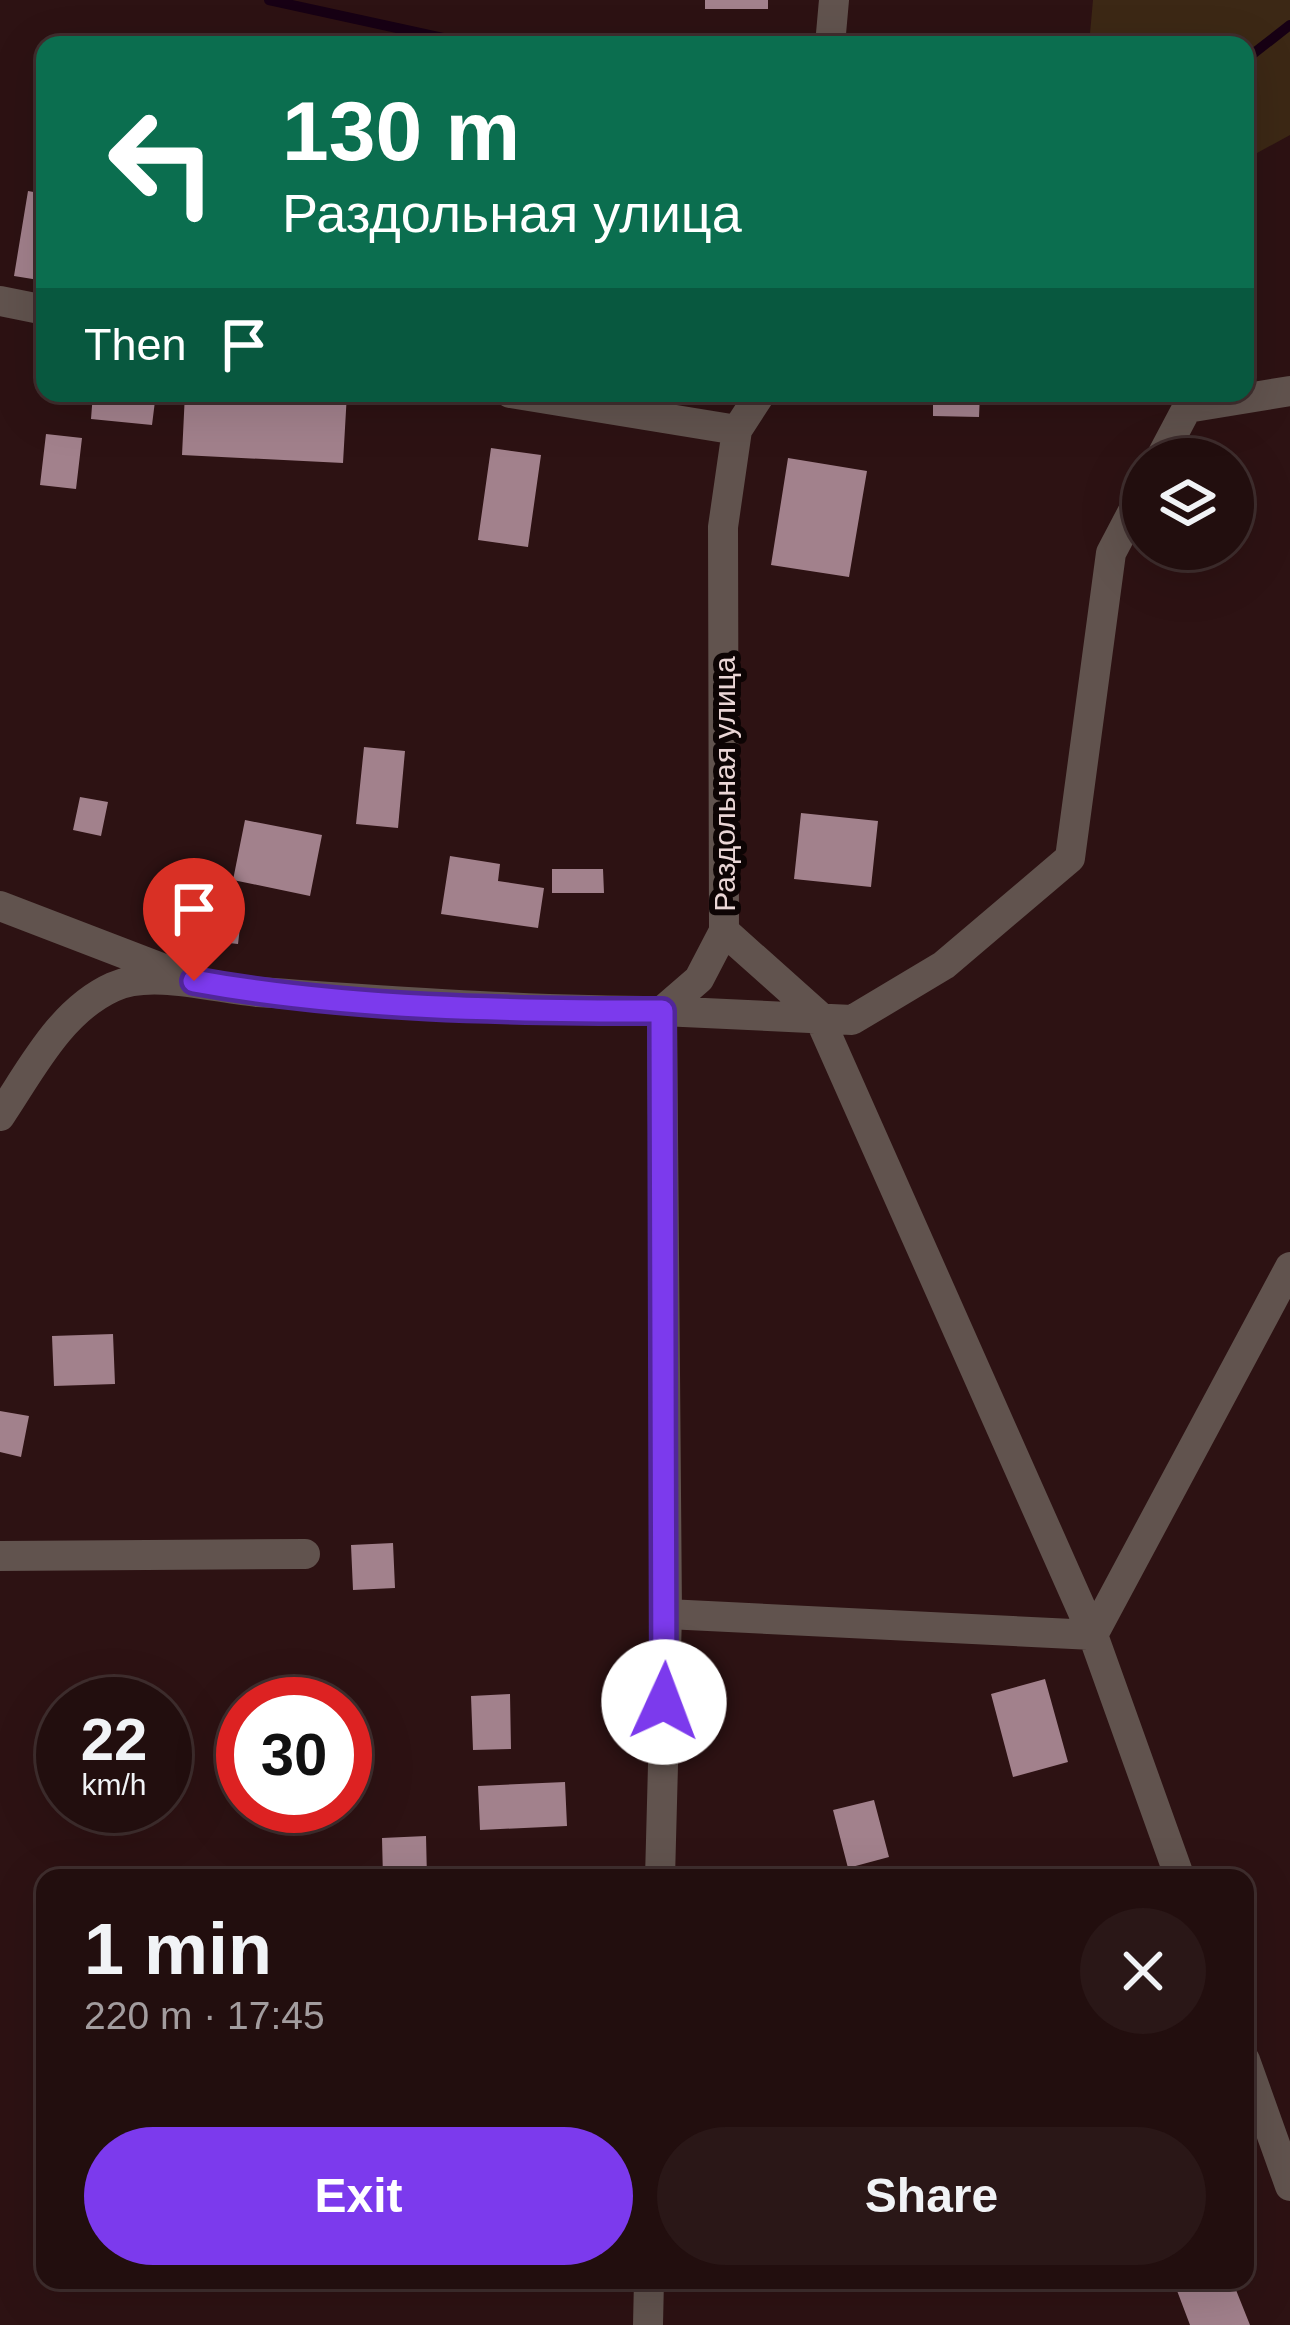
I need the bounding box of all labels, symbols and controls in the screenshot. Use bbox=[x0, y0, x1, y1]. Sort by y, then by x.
icon: left bbox=[84, 84, 240, 240]
text: 130 m bbox=[282, 84, 520, 178]
text: Раздольная улица bbox=[282, 183, 742, 243]
icon: arrive bbox=[211, 312, 277, 378]
text: Then bbox=[84, 319, 187, 370]
map controls bbox=[1122, 438, 1254, 570]
button: layers bbox=[1122, 438, 1254, 570]
street label: Раздольная улица bbox=[708, 656, 741, 912]
pin bbox=[143, 858, 245, 981]
icon: arrive bbox=[161, 876, 227, 942]
position arrow bbox=[601, 1639, 727, 1765]
speed limit sign: 30 bbox=[216, 1677, 372, 1833]
text: 22 bbox=[81, 1706, 147, 1773]
text: km/h bbox=[81, 1768, 147, 1801]
button: close bbox=[1080, 1908, 1206, 2034]
text: 1 min bbox=[84, 1909, 272, 1989]
text: 220 m · 17:45 bbox=[84, 1994, 325, 2037]
button: Exit bbox=[84, 2127, 633, 2265]
button: Share bbox=[657, 2127, 1206, 2265]

